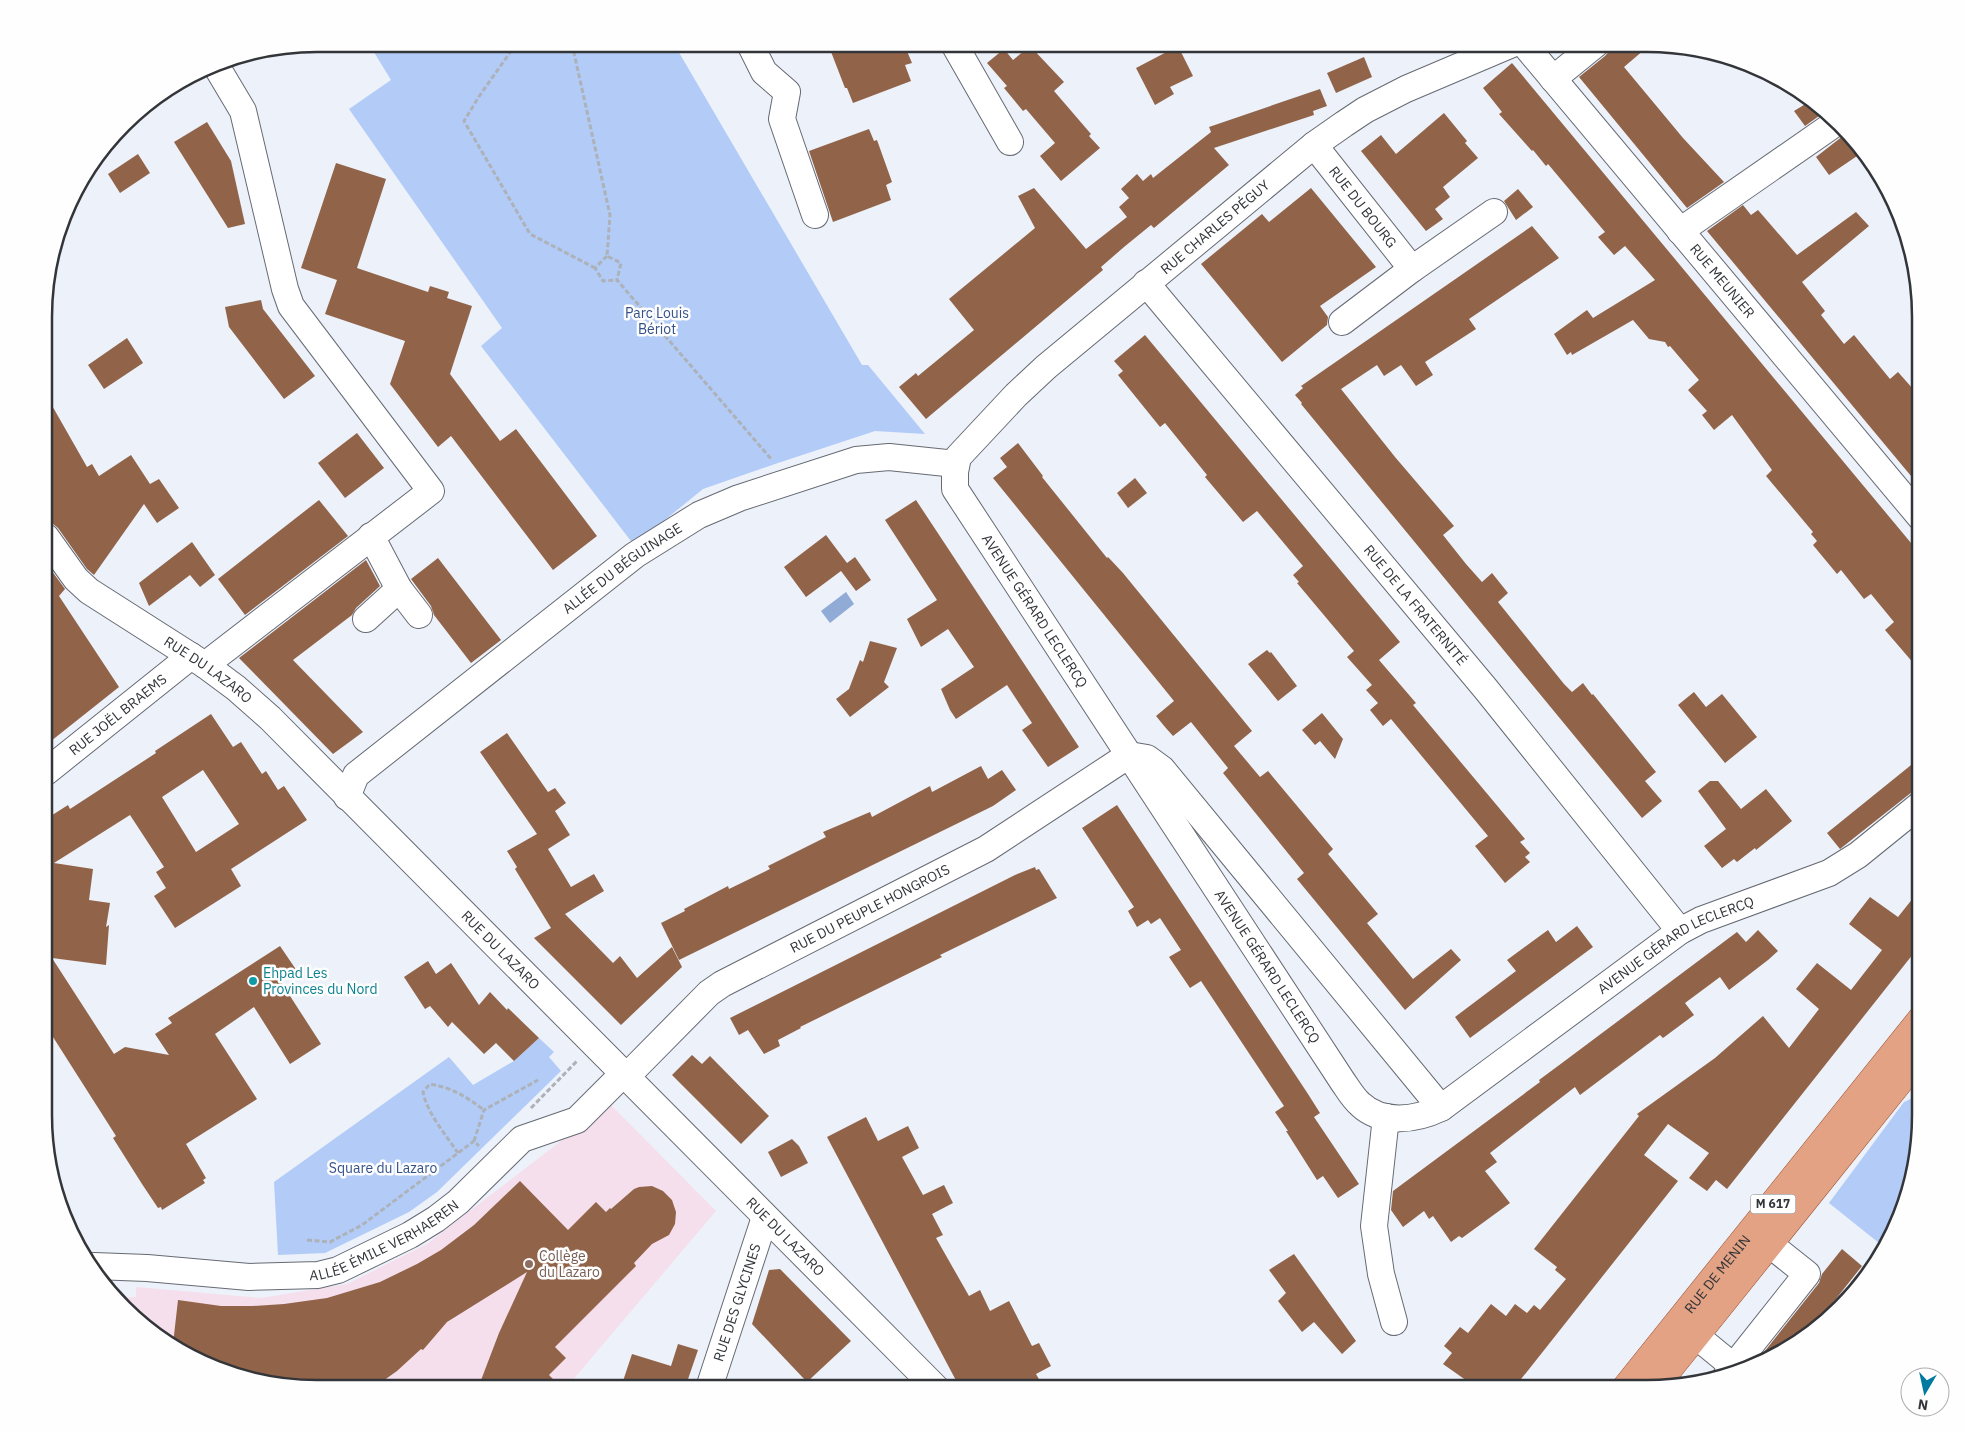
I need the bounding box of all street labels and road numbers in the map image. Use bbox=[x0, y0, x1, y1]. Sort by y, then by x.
street label: RUE DU BOURG bbox=[1325, 163, 1401, 251]
street label: RUE CHARLES PÉGUY bbox=[1156, 175, 1274, 278]
street label: RUE MEUNIER bbox=[1686, 240, 1759, 322]
street label: ALLÉE DU BÉGUINAGE bbox=[559, 519, 685, 618]
street label: AVENUE GÉRARD LECLERCQ bbox=[978, 531, 1092, 691]
street label: RUE DE LA FRATERNITÉ bbox=[1360, 541, 1472, 669]
street label: RUE DU LAZARO bbox=[161, 632, 256, 707]
street label: RUE JOËL BRAEMS bbox=[65, 670, 170, 759]
street label: RUE DU PEUPLE HONGROIS bbox=[787, 860, 953, 957]
street label: AVENUE GÉRARD LECLERCQ bbox=[1211, 886, 1324, 1047]
street label: AVENUE GÉRARD LECLERCQ bbox=[1594, 892, 1757, 998]
street label: RUE DU LAZARO bbox=[458, 907, 544, 993]
street label: RUE DU LAZARO bbox=[742, 1193, 829, 1280]
road number: M 617 bbox=[1750, 1194, 1796, 1214]
street label: ALLÉE ÉMILE VERHAEREN bbox=[309, 1196, 462, 1284]
street label: RUE DE MENIN bbox=[1680, 1231, 1754, 1317]
street label: RUE DES GLYCINES bbox=[709, 1241, 765, 1364]

